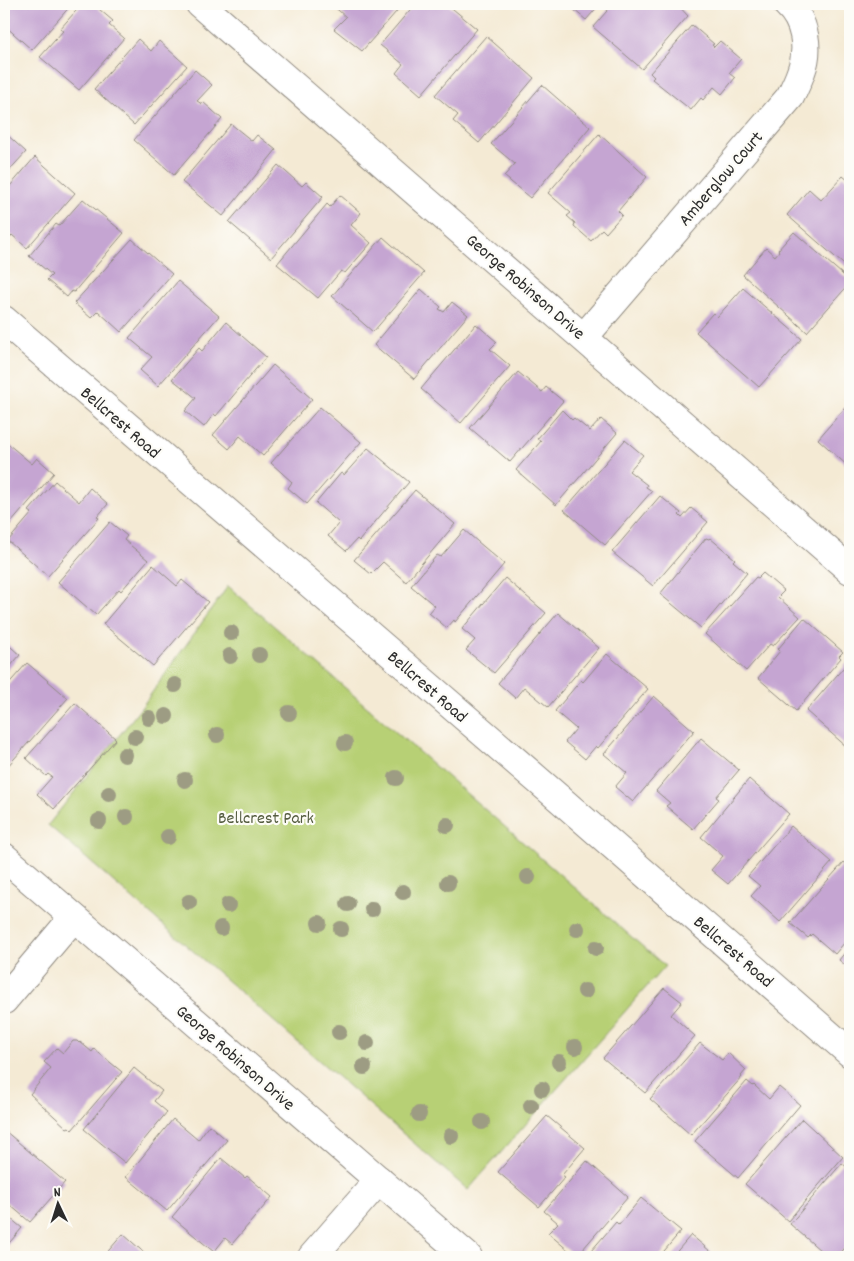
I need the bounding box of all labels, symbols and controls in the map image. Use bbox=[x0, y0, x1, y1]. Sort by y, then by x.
street label: Amberglow Court bbox=[674, 126, 770, 233]
street label: George Robinson Drive bbox=[459, 229, 589, 347]
street label: Bellcrest Road bbox=[74, 382, 165, 466]
street label: Bellcrest Road bbox=[381, 646, 472, 730]
park label: Bellcrest Park bbox=[218, 807, 314, 832]
street label: Bellcrest Road bbox=[687, 911, 778, 995]
street label: George Robinson Drive bbox=[169, 1000, 299, 1118]
north arrow bbox=[32, 1178, 82, 1228]
text: N bbox=[53, 1183, 61, 1203]

